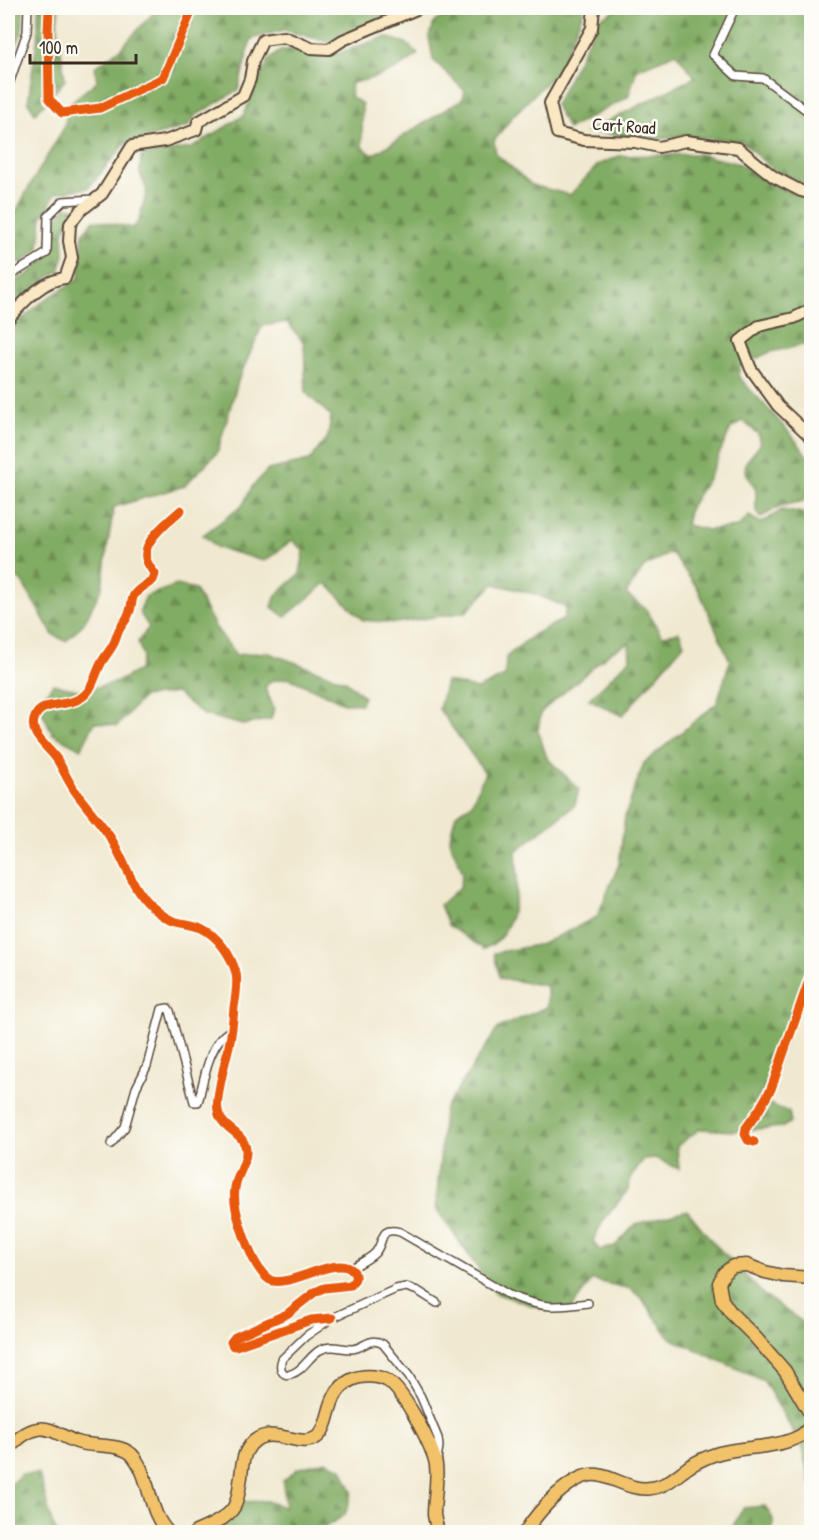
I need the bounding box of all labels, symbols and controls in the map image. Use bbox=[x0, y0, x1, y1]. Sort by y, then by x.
scale bar bbox=[30, 27, 136, 65]
text: 100 m bbox=[39, 35, 78, 60]
street label: Cart Road bbox=[591, 111, 657, 140]

